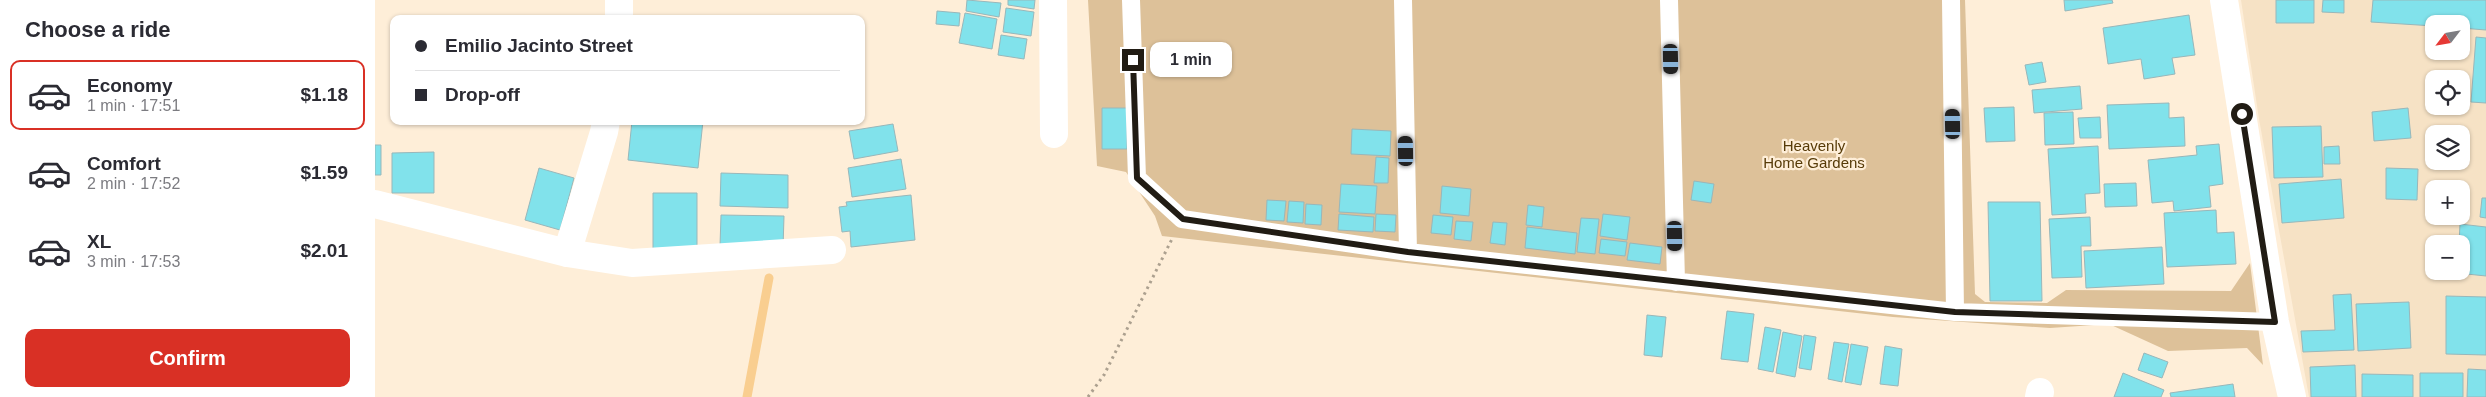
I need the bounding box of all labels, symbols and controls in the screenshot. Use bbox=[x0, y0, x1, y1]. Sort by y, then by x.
north arrow bbox=[2425, 15, 2470, 60]
map controls bbox=[2425, 15, 2470, 280]
text: Choose a ride bbox=[25, 17, 170, 42]
text: Emilio Jacinto Street bbox=[445, 35, 633, 56]
callout: 1 min bbox=[1151, 42, 1233, 78]
car bbox=[1663, 44, 1678, 74]
route end bbox=[1122, 49, 1144, 71]
text: 1 min bbox=[1170, 51, 1212, 68]
button: locate bbox=[2425, 70, 2470, 115]
icon: car bbox=[27, 73, 72, 118]
text: Economy bbox=[87, 75, 173, 96]
text: $1.18 bbox=[300, 84, 348, 105]
text: Drop-off bbox=[445, 84, 520, 105]
text: 1 min · 17:51 bbox=[87, 97, 180, 114]
route start bbox=[2231, 103, 2253, 125]
car bbox=[1945, 109, 1960, 139]
button: layers bbox=[2425, 125, 2470, 170]
car bbox=[1398, 136, 1413, 166]
park label: Heavenly Home Gardens bbox=[1763, 137, 1865, 171]
icon: car bbox=[27, 151, 72, 196]
text: Comfort bbox=[87, 153, 161, 174]
text: $1.59 bbox=[300, 162, 348, 183]
text: 2 min · 17:52 bbox=[87, 175, 180, 192]
button: + bbox=[2425, 180, 2470, 225]
car bbox=[1667, 221, 1682, 251]
icon: car bbox=[27, 229, 72, 274]
text: XL bbox=[87, 231, 111, 252]
button: − bbox=[2425, 235, 2470, 280]
text: $2.01 bbox=[300, 240, 348, 261]
text: 3 min · 17:53 bbox=[87, 253, 180, 270]
button: Confirm bbox=[25, 329, 350, 387]

